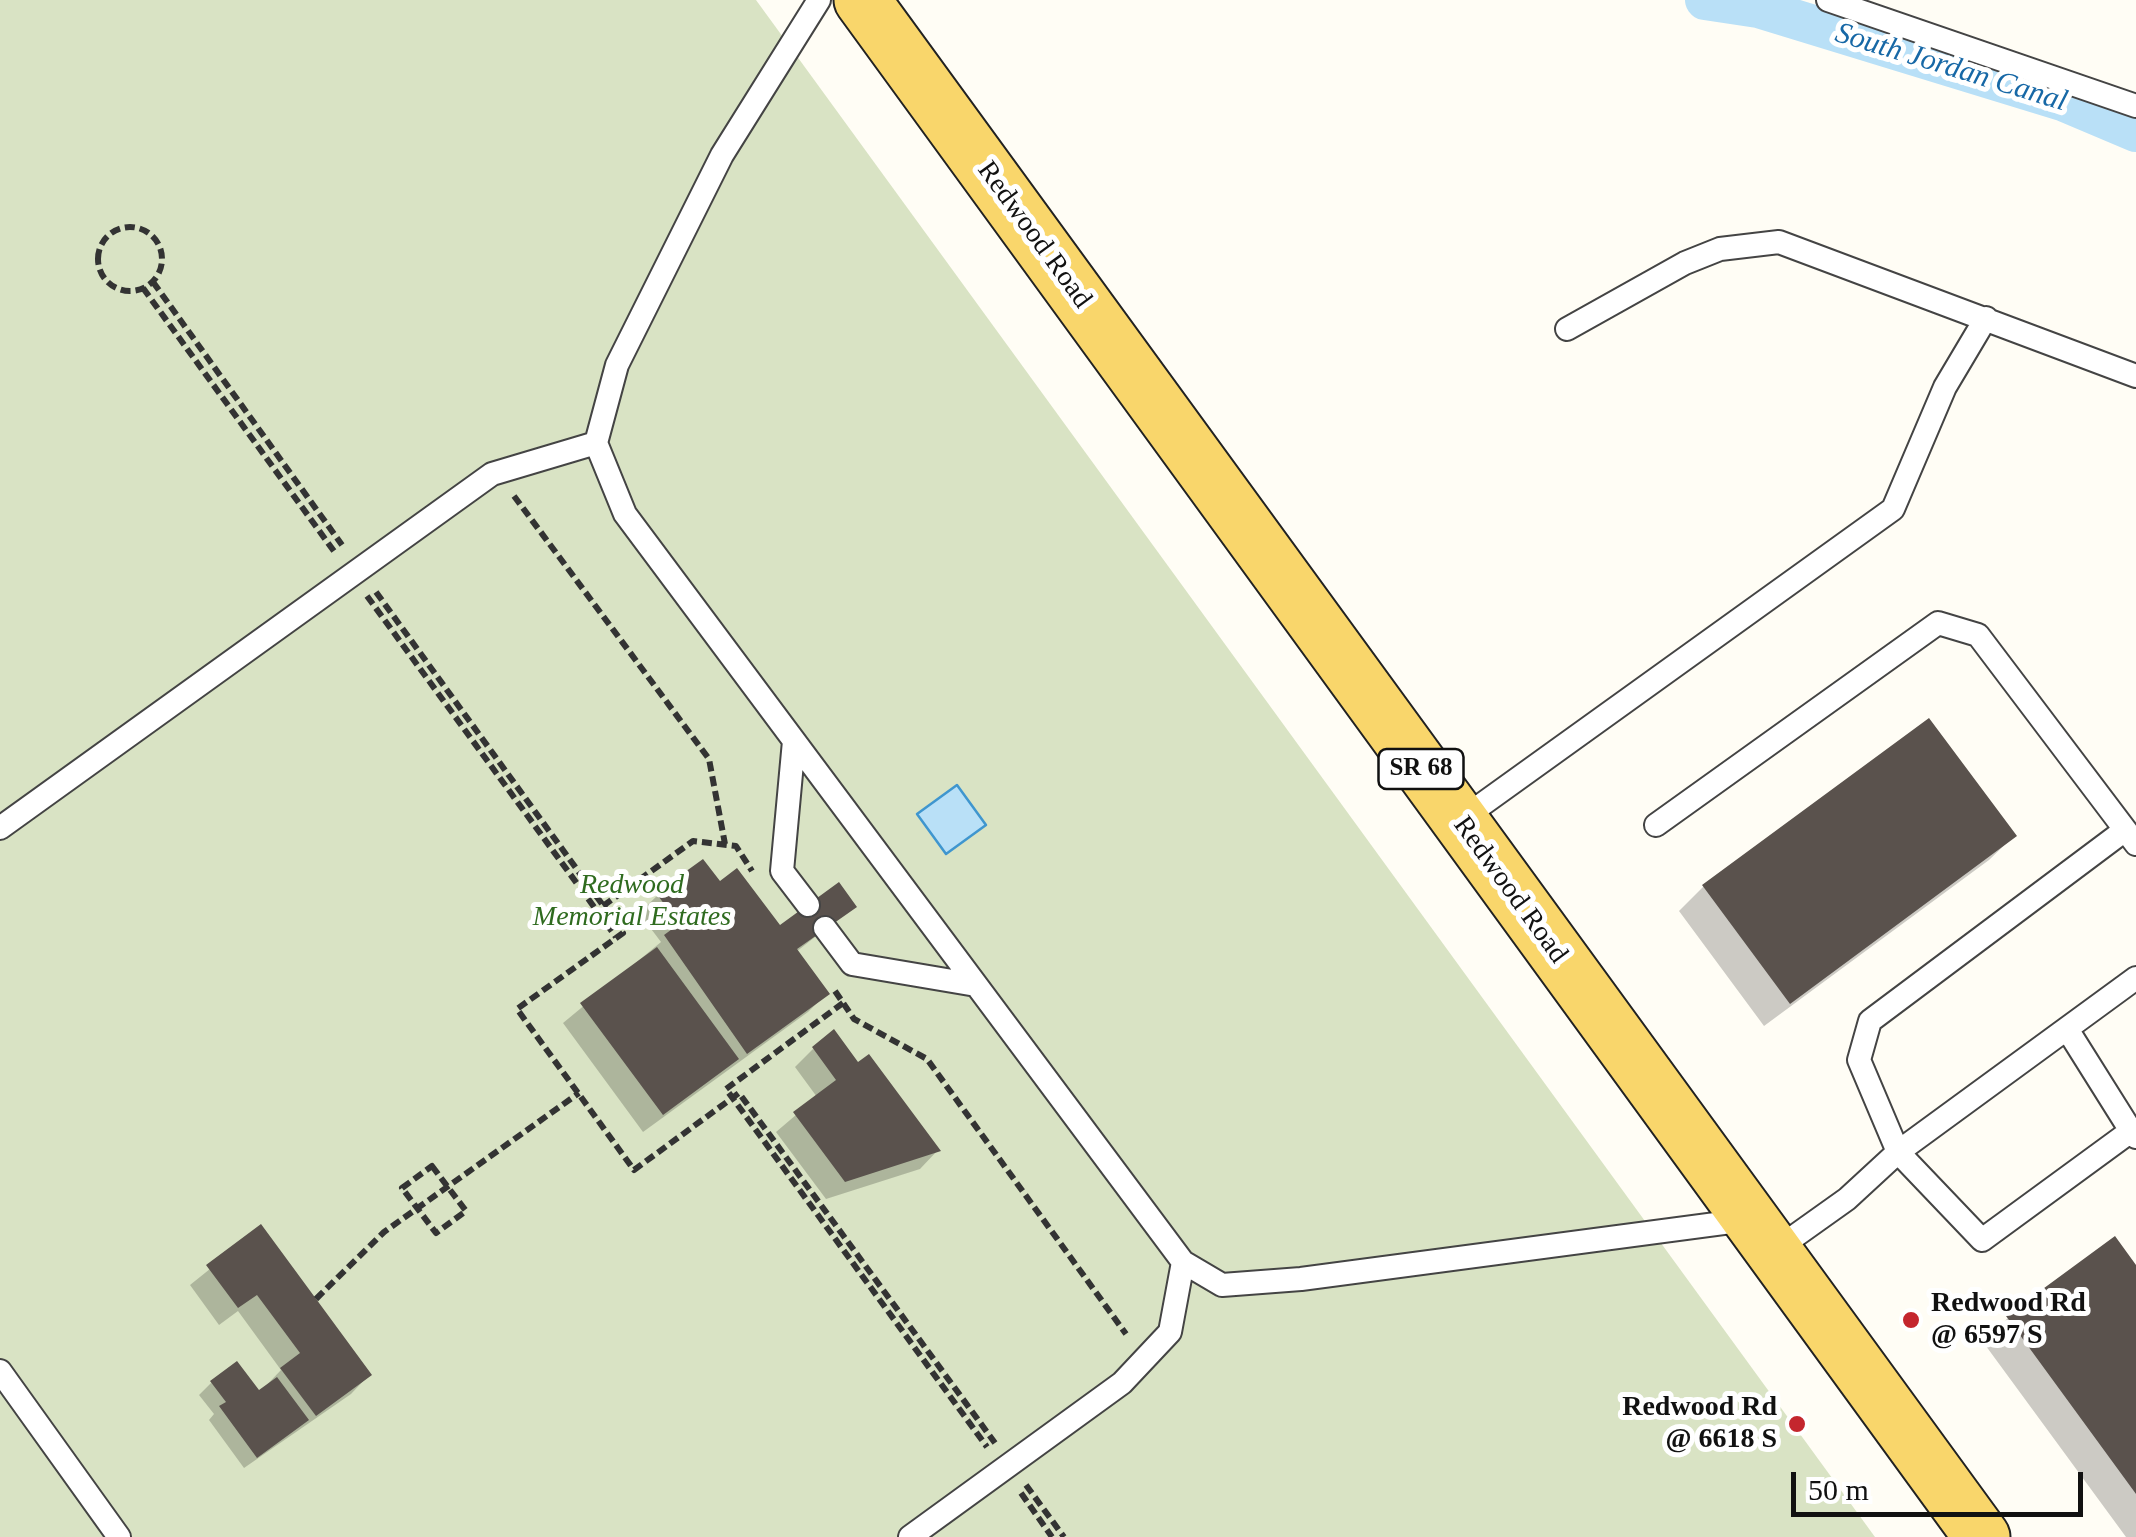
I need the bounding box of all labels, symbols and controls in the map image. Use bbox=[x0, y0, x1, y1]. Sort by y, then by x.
water label: South Jordan Canal bbox=[1831, 16, 2071, 120]
street label: Redwood Road bbox=[969, 155, 1099, 315]
road number: SR 68 bbox=[1378, 749, 1464, 789]
street label: Redwood Road bbox=[1445, 810, 1575, 970]
park label: Redwood Memorial Estates bbox=[533, 869, 731, 935]
place label: Redwood Rd @ 6597 S bbox=[1931, 1287, 2086, 1353]
marker: Redwood Rd @ 6597 S bbox=[1900, 1309, 1922, 1331]
place label: Redwood Rd @ 6618 S bbox=[1622, 1391, 1777, 1457]
marker: Redwood Rd @ 6618 S bbox=[1786, 1413, 1808, 1435]
scale bar bbox=[1796, 1452, 2088, 1514]
text: 50 m bbox=[1808, 1473, 1869, 1506]

